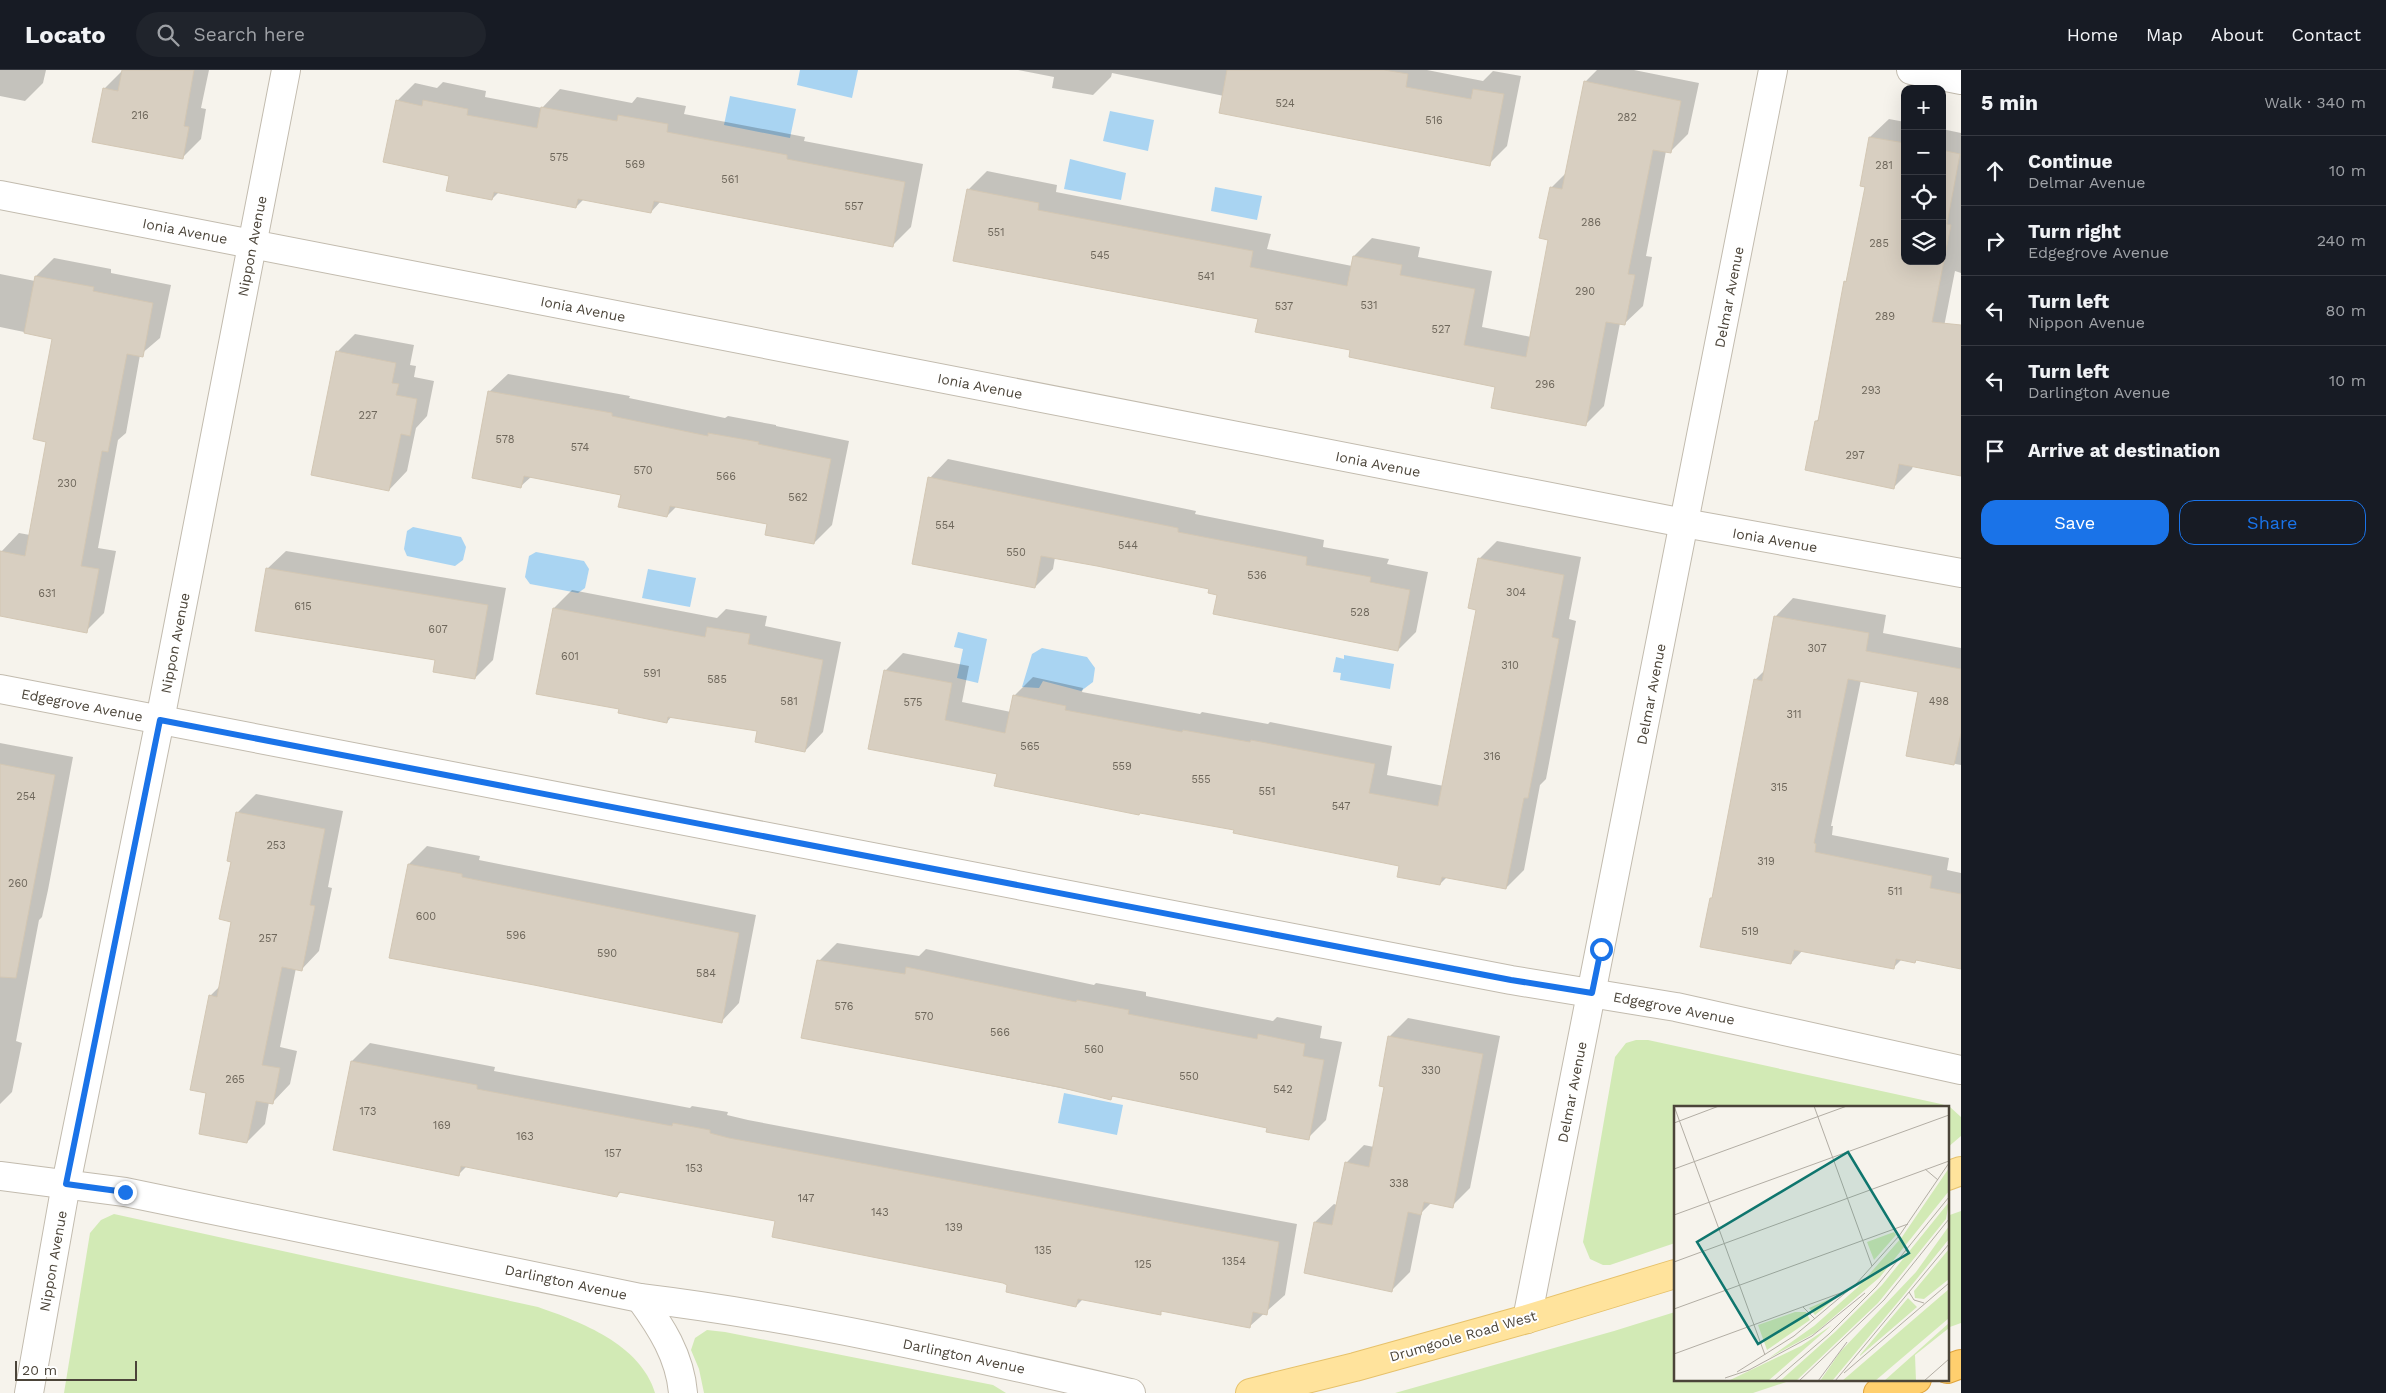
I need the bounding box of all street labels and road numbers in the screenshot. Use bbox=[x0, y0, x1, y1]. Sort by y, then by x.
street label: Nippon Avenue bbox=[234, 194, 270, 298]
street label: Ionia Avenue bbox=[141, 215, 229, 247]
street label: Delmar Avenue bbox=[1711, 245, 1747, 349]
street label: Ionia Avenue bbox=[539, 293, 627, 325]
street label: Ionia Avenue bbox=[936, 370, 1024, 402]
street label: Ionia Avenue bbox=[1334, 448, 1422, 480]
street label: Ionia Avenue bbox=[1731, 525, 1819, 555]
street label: Nippon Avenue bbox=[157, 591, 193, 695]
street label: Delmar Avenue bbox=[1633, 642, 1669, 746]
street label: Edgegrove Avenue bbox=[20, 685, 144, 725]
street label: Edgegrove Avenue bbox=[1612, 988, 1736, 1028]
street label: Delmar Avenue bbox=[1554, 1040, 1590, 1144]
street label: Nippon Avenue bbox=[36, 1209, 70, 1313]
street label: Darlington Avenue bbox=[503, 1261, 629, 1303]
street label: Drumgoole Road West bbox=[1388, 1307, 1538, 1365]
street label: Darlington Avenue bbox=[901, 1335, 1027, 1377]

